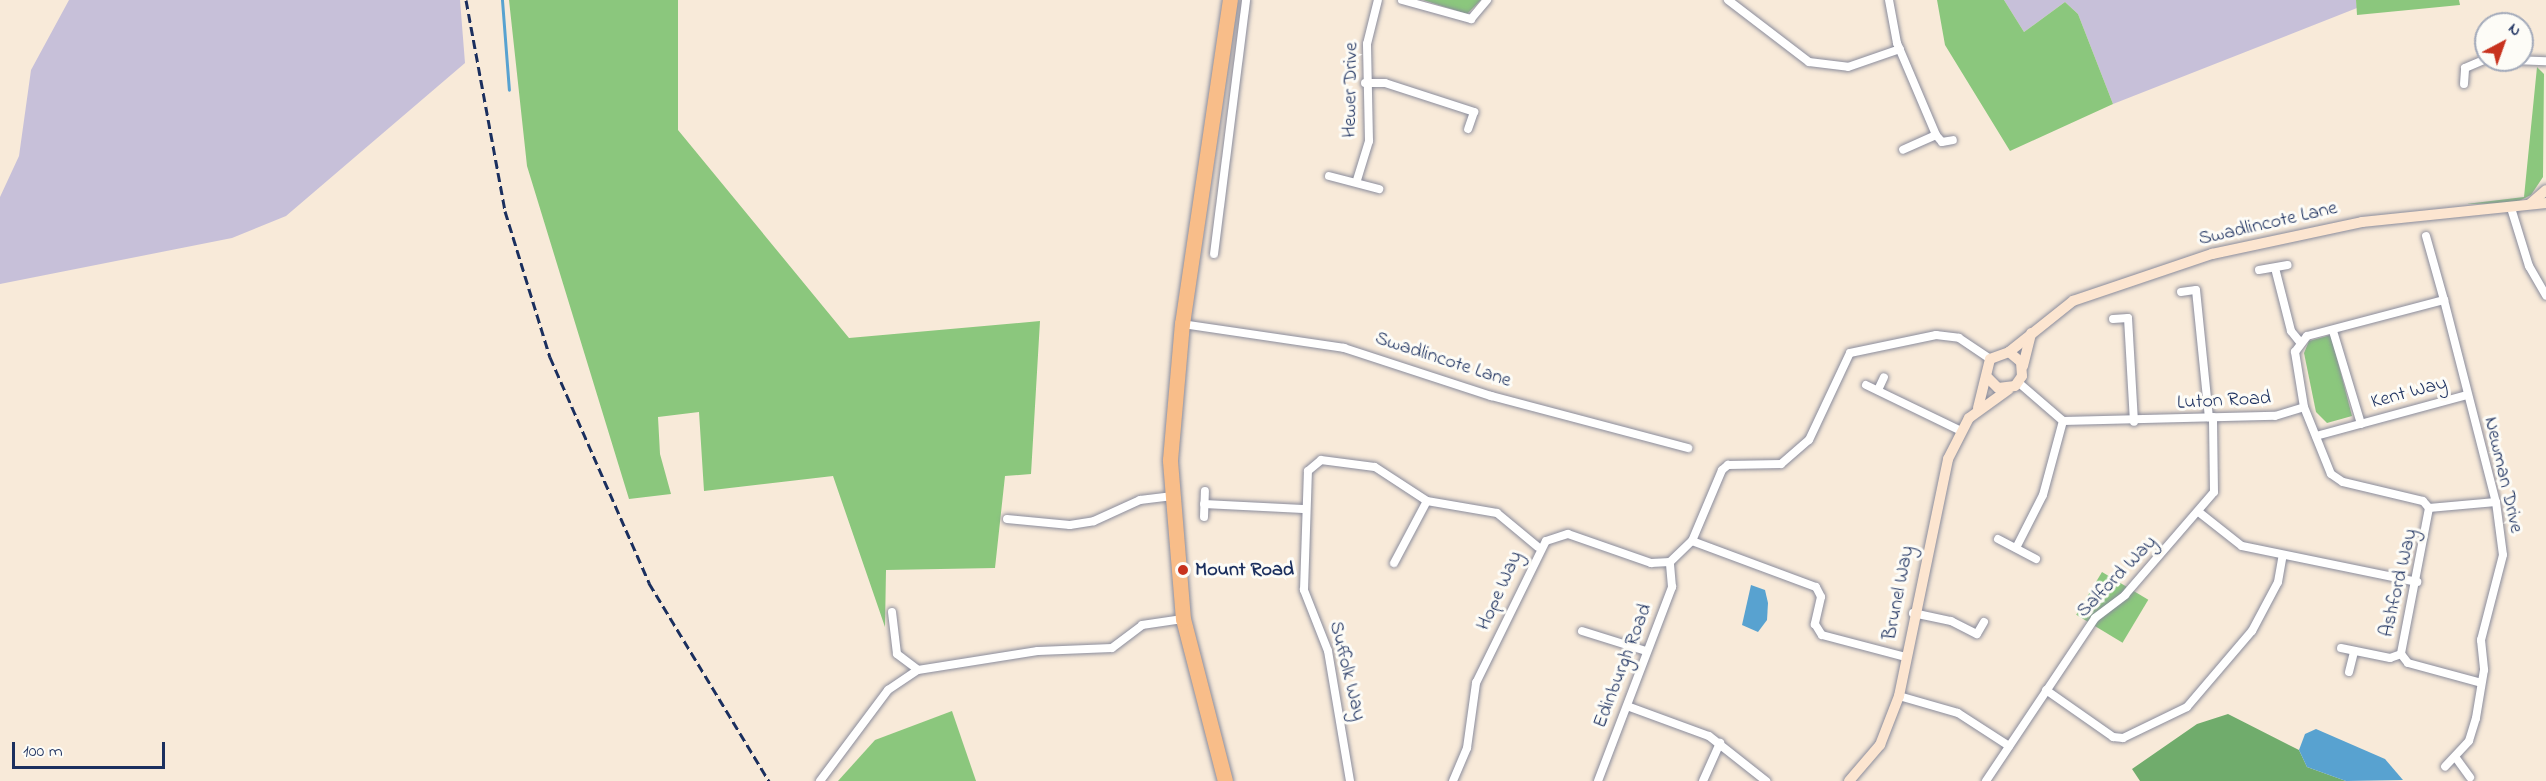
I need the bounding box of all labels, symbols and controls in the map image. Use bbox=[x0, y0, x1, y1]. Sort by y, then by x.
north arrow bbox=[2474, 12, 2534, 72]
text: N bbox=[2503, 17, 2526, 43]
street label: Hewer Drive bbox=[1338, 42, 1364, 138]
street label: Swadlincote Lane bbox=[2196, 196, 2340, 252]
street label: Swadlincote Lane bbox=[1372, 327, 1514, 393]
street label: Kent Way bbox=[2368, 371, 2450, 415]
street label: Luton Road bbox=[2176, 387, 2272, 415]
street label: Newman Drive bbox=[2478, 415, 2528, 535]
street label: Ashford Way bbox=[2375, 527, 2423, 639]
street label: Salford Way bbox=[2072, 531, 2162, 623]
street label: Brunel Way bbox=[1878, 544, 1920, 642]
street label: Hope Way bbox=[1472, 548, 1528, 634]
place label: Mount Road bbox=[1195, 558, 1294, 582]
marker: Mount Road bbox=[1176, 563, 1190, 577]
street label: Edinburgh Road bbox=[1588, 600, 1658, 732]
street label: Suffolk Way bbox=[1323, 619, 1371, 723]
scale bar bbox=[15, 730, 168, 768]
text: 100 m bbox=[23, 739, 63, 765]

